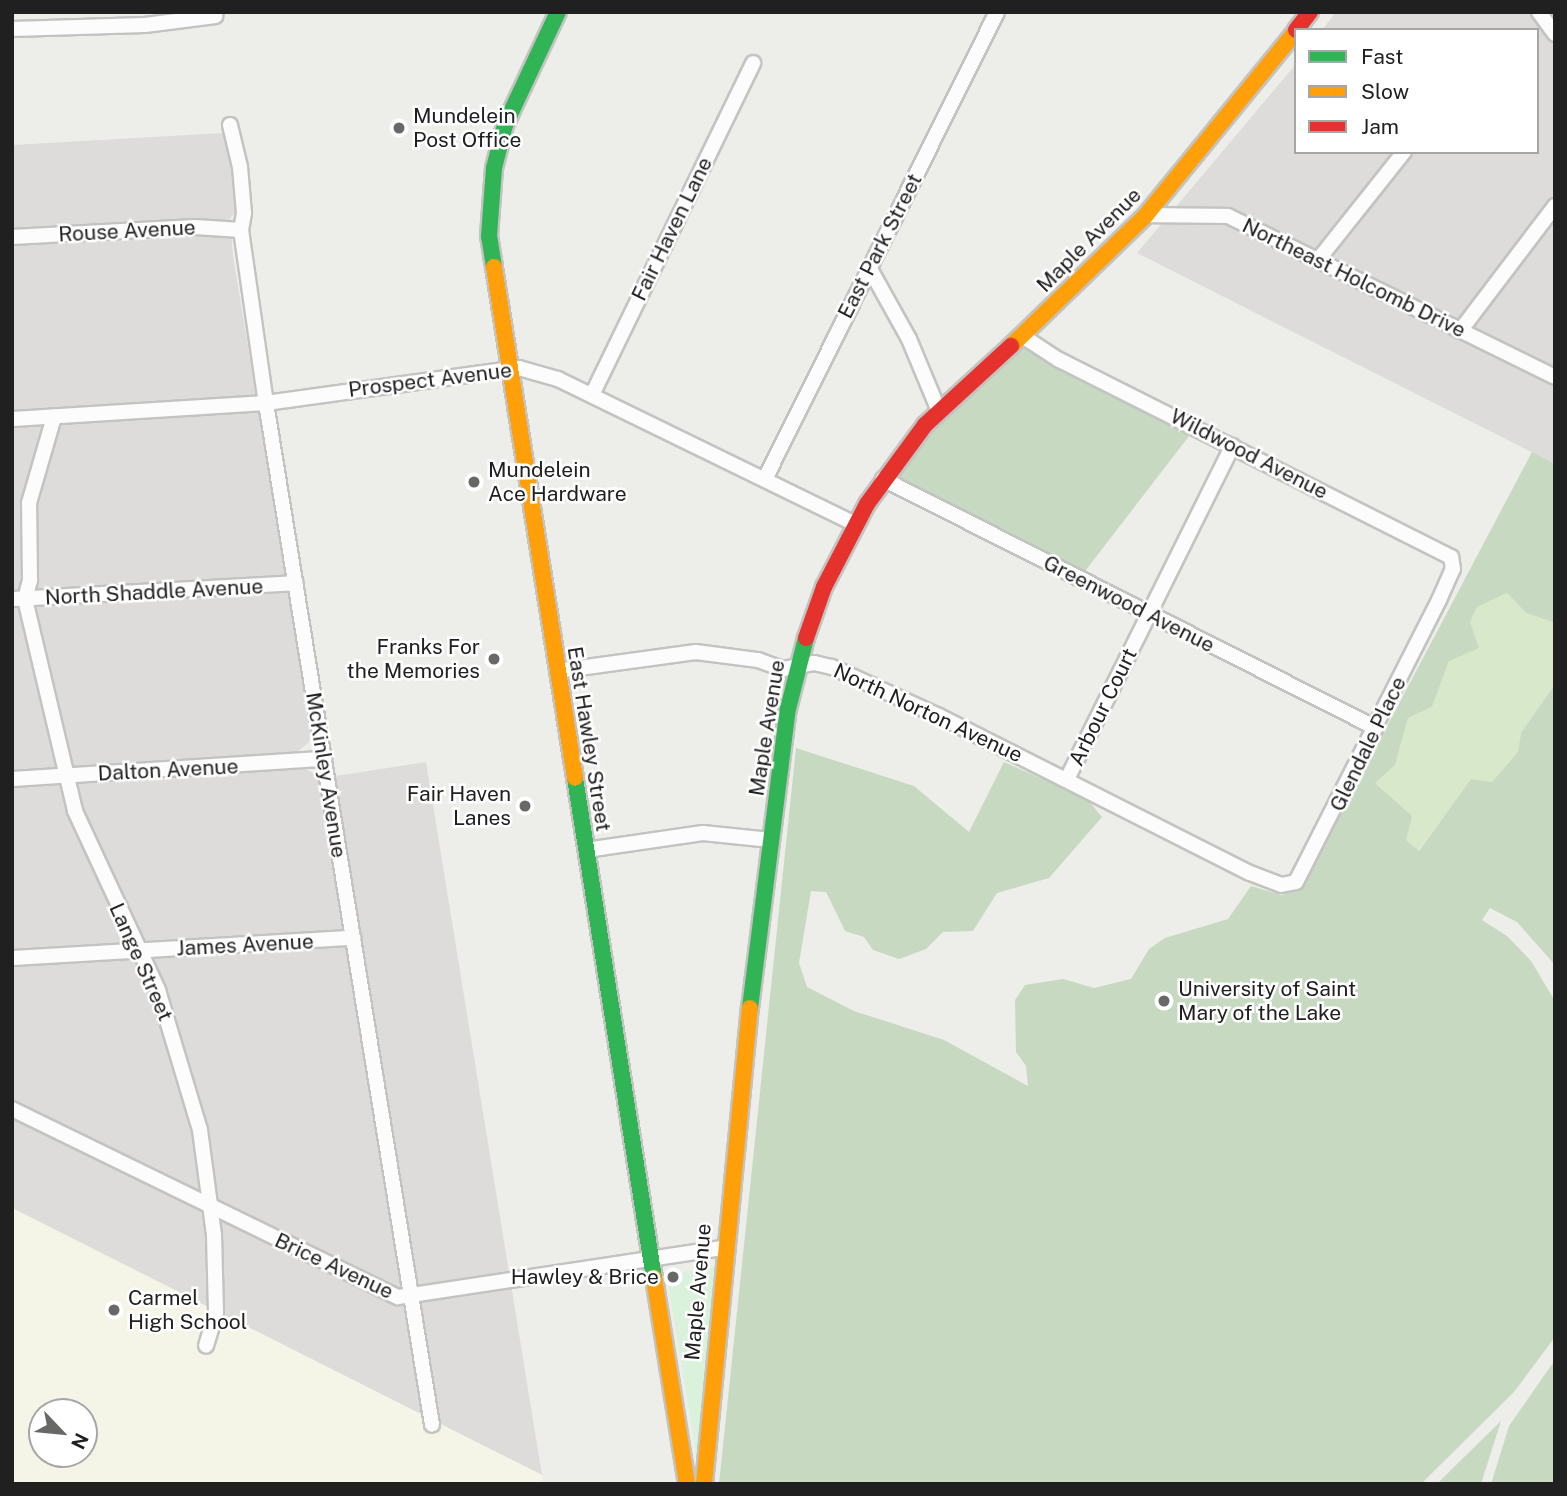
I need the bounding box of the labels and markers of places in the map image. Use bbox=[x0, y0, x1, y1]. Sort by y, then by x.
place label: Mundelein Post Office bbox=[413, 103, 521, 153]
marker: Mundelein Post Office bbox=[391, 120, 407, 136]
place label: Mundelein Ace Hardware bbox=[488, 457, 627, 507]
marker: Mundelein Ace Hardware bbox=[466, 474, 482, 490]
place label: Franks For the Memories bbox=[346, 634, 480, 684]
marker: Franks For the Memories bbox=[486, 651, 502, 667]
place label: Fair Haven Lanes bbox=[407, 781, 511, 831]
marker: Fair Haven Lanes bbox=[517, 798, 533, 814]
place label: University of Saint Mary of the Lake bbox=[1178, 976, 1356, 1026]
marker: University of Saint Mary of the Lake bbox=[1156, 993, 1172, 1009]
place label: Hawley & Brice bbox=[511, 1264, 659, 1290]
marker: Hawley & Brice bbox=[665, 1269, 681, 1285]
place label: Carmel High School bbox=[128, 1285, 247, 1335]
marker: Carmel High School bbox=[106, 1302, 122, 1318]

